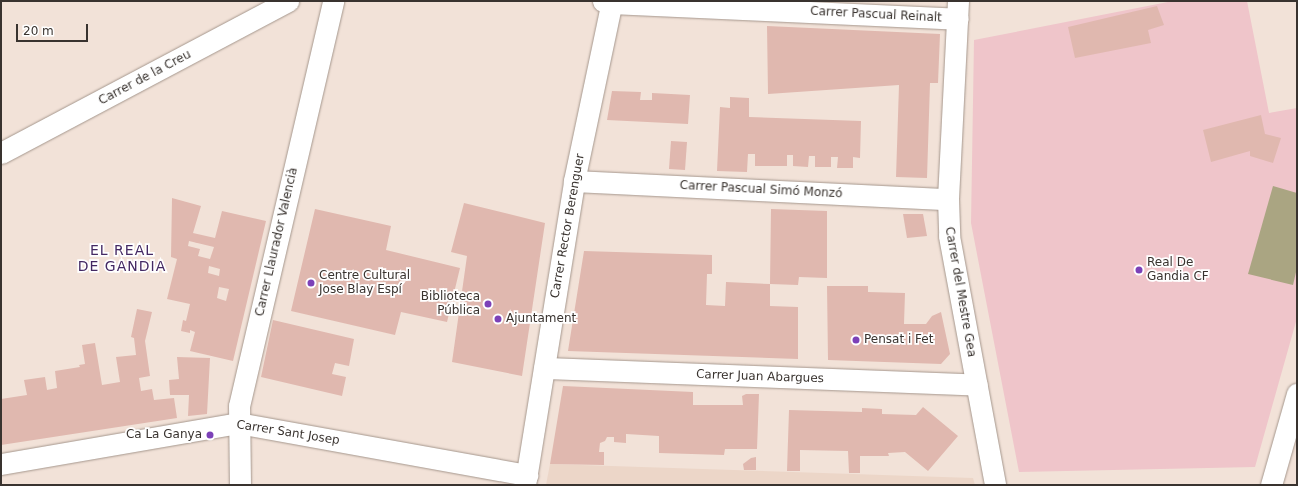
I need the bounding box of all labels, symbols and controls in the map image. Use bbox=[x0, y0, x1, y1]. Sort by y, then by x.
street label: Carrer Pascual Reinalt bbox=[810, 4, 942, 26]
scale bar bbox=[18, 16, 90, 42]
text: 20 m bbox=[23, 24, 54, 38]
street label: Carrer de la Creu bbox=[96, 48, 194, 108]
street label: Carrer Rector Berenguer bbox=[548, 153, 588, 299]
street label: Carrer Llaurador Valencià bbox=[253, 166, 301, 318]
street label: Carrer Pascual Simó Monzó bbox=[679, 179, 843, 201]
street label: Carrer del Mestre Gea bbox=[941, 226, 979, 358]
district label: EL REAL DE GANDIA bbox=[78, 242, 166, 274]
place label: Real De Gandia CF bbox=[1147, 256, 1209, 284]
marker: Real De Gandia CF bbox=[1134, 265, 1144, 275]
place label: Centre Cultural Jose Blay Espí bbox=[319, 269, 410, 297]
marker: Centre Cultural Jose Blay Espí bbox=[306, 278, 316, 288]
place label: Biblioteca Pública bbox=[421, 290, 480, 318]
marker: Biblioteca Pública bbox=[483, 299, 493, 309]
place label: Ajuntament bbox=[506, 312, 576, 326]
marker: Ajuntament bbox=[493, 314, 503, 324]
place label: Pensat i Fet bbox=[864, 333, 933, 347]
marker: Pensat i Fet bbox=[851, 335, 861, 345]
street label: Carrer Juan Abargues bbox=[696, 368, 824, 386]
street label: Carrer Sant Josep bbox=[235, 418, 341, 448]
place label: Ca La Ganya bbox=[126, 428, 202, 442]
marker: Ca La Ganya bbox=[205, 430, 215, 440]

